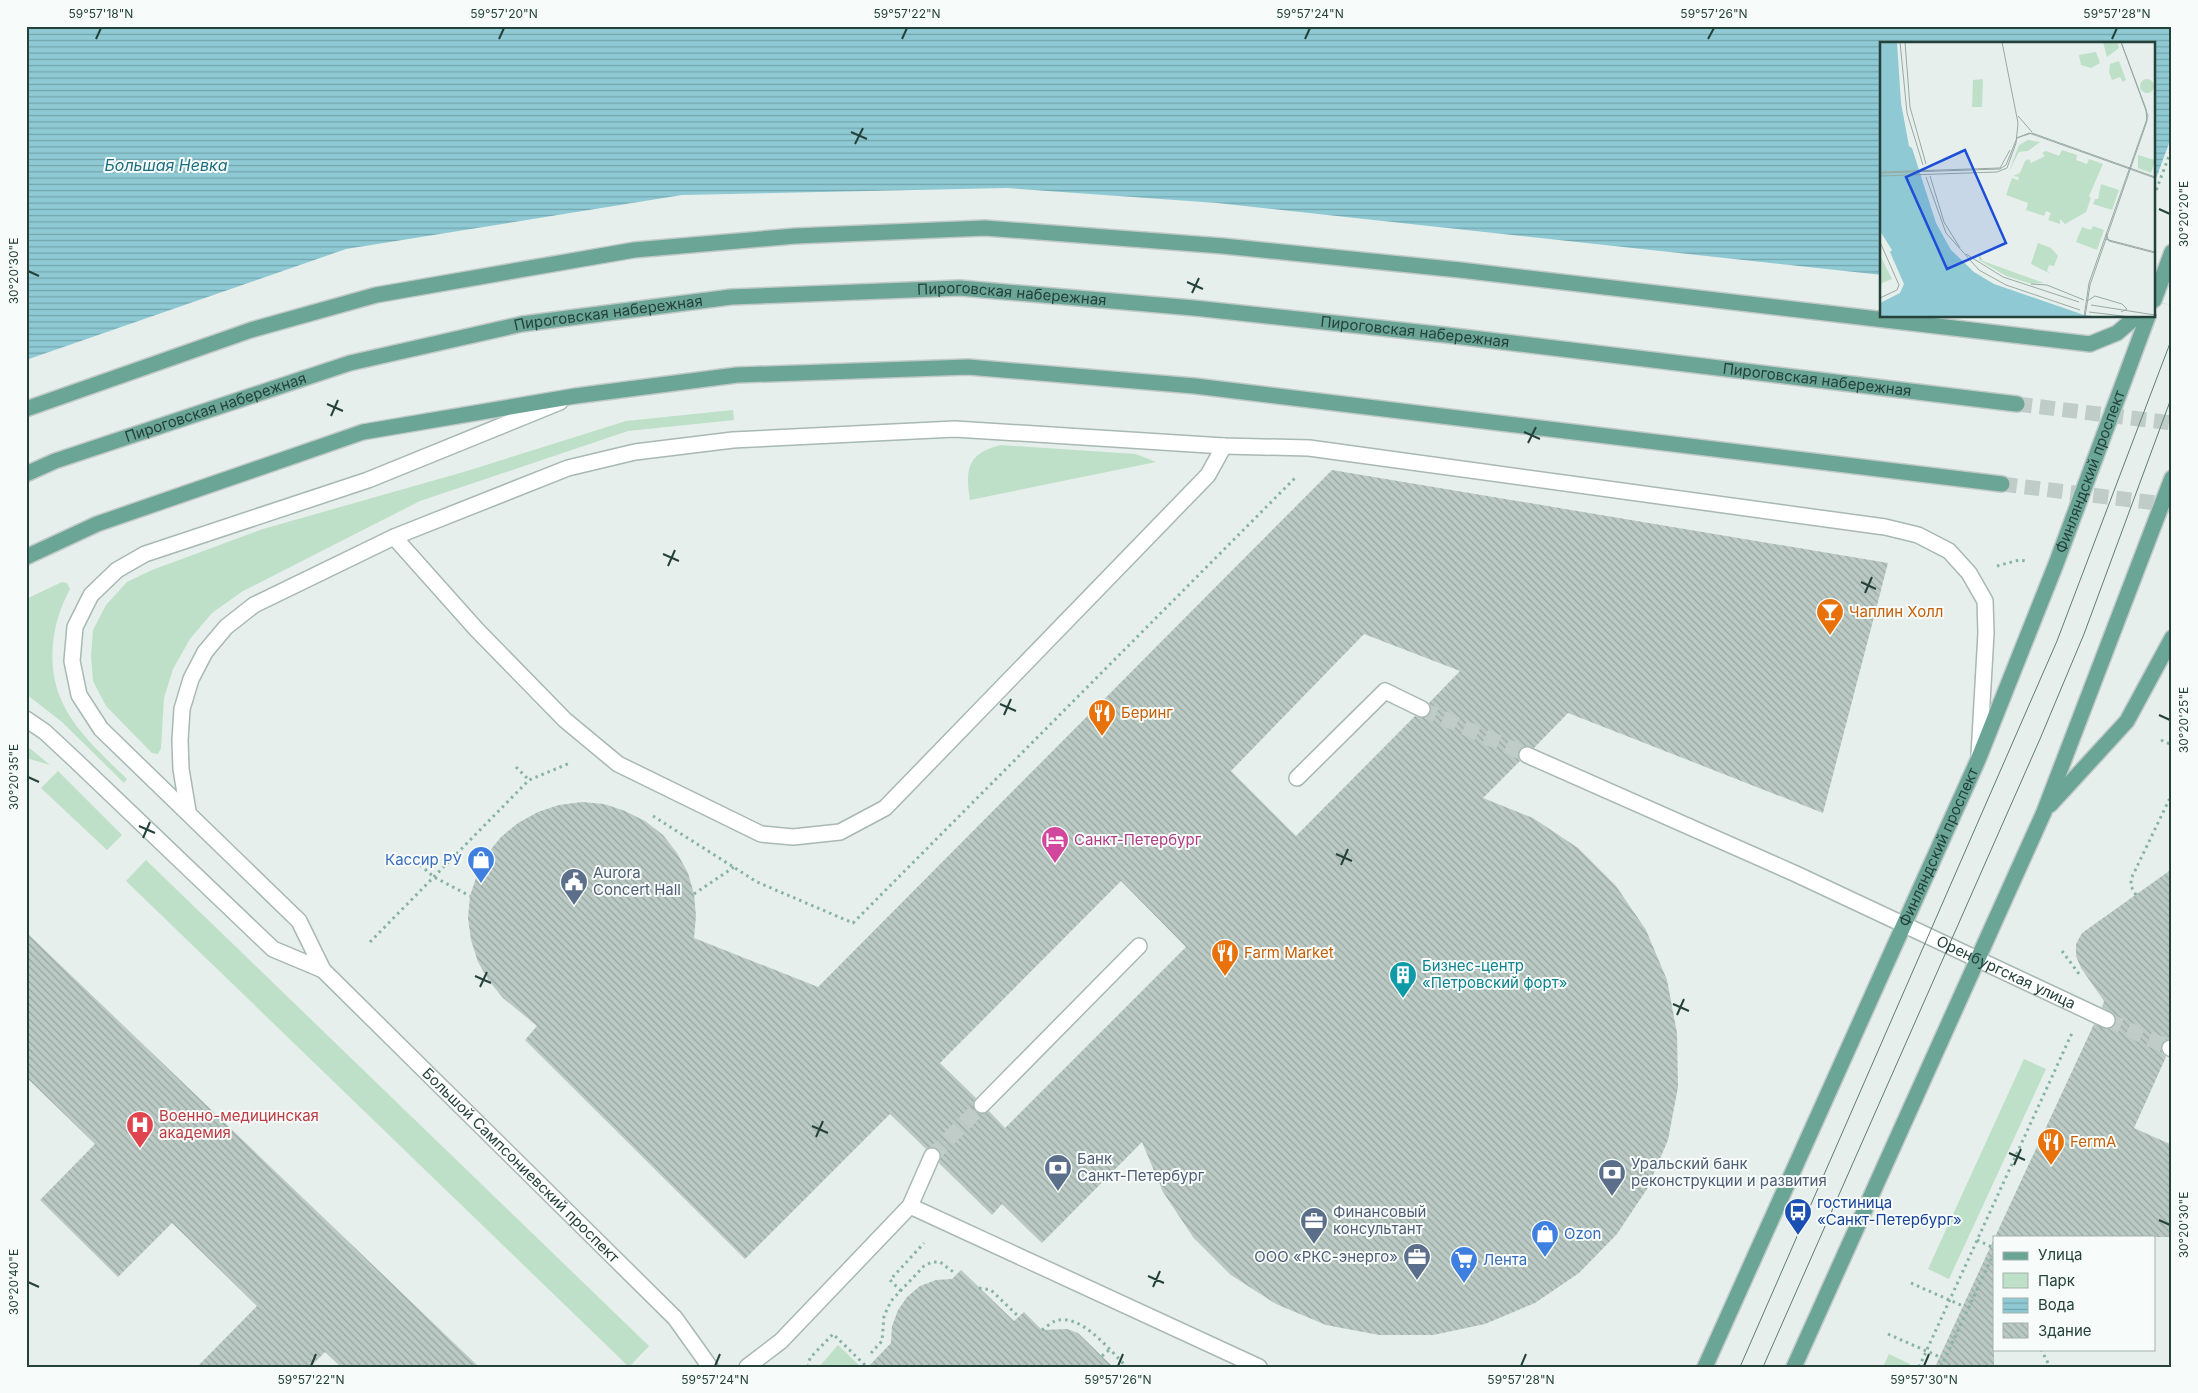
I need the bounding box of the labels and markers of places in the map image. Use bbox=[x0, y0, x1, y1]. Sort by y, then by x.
bar icon: Чаплин Холл bbox=[1815, 597, 1845, 636]
place label: Чаплин Холл bbox=[1849, 602, 1943, 621]
restaurant icon: Беринг bbox=[1087, 698, 1117, 737]
place label: Беринг bbox=[1121, 703, 1173, 722]
hotel icon: Санкт-Петербург bbox=[1040, 825, 1070, 864]
place label: Санкт-Петербург bbox=[1074, 830, 1202, 849]
shop icon: Кассир РУ bbox=[466, 845, 496, 884]
place label: Кассир РУ bbox=[385, 850, 463, 869]
place label: Aurora Concert Hall bbox=[593, 863, 681, 899]
public building icon: Aurora Concert Hall bbox=[559, 867, 589, 906]
restaurant icon: Farm Market bbox=[1210, 938, 1240, 977]
place label: Farm Market bbox=[1244, 943, 1334, 962]
place label: Бизнес-центр «Петровский форт» bbox=[1422, 956, 1567, 992]
building icon: Бизнес-центр «Петровский форт» bbox=[1388, 960, 1418, 999]
place label: Военно-медицинская академия bbox=[159, 1106, 319, 1142]
hospital icon: Военно-медицинская академия bbox=[125, 1110, 155, 1149]
restaurant icon: FermA bbox=[2036, 1127, 2066, 1166]
place label: FermA bbox=[2070, 1132, 2116, 1151]
place label: Банк Санкт-Петербург bbox=[1077, 1149, 1205, 1185]
bank icon: Банк Санкт-Петербург bbox=[1043, 1153, 1073, 1192]
place label: Уральский банк реконструкции и развития bbox=[1631, 1154, 1827, 1190]
bank icon: Уральский банк реконструкции и развития bbox=[1597, 1158, 1627, 1197]
place label: гостиница «Санкт-Петербург» bbox=[1817, 1193, 1962, 1229]
bus stop icon: гостиница «Санкт-Петербург» bbox=[1783, 1197, 1813, 1236]
place label: Финансовый консультант bbox=[1333, 1202, 1426, 1238]
office icon: Финансовый консультант bbox=[1299, 1206, 1329, 1245]
shop icon: Ozon bbox=[1530, 1219, 1560, 1258]
place label: Ozon bbox=[1564, 1224, 1601, 1243]
office icon: ООО «РКС-энерго» bbox=[1402, 1242, 1432, 1281]
supermarket icon: Лента bbox=[1449, 1245, 1479, 1284]
place label: ООО «РКС-энерго» bbox=[1254, 1247, 1398, 1266]
place label: Лента bbox=[1483, 1250, 1527, 1269]

